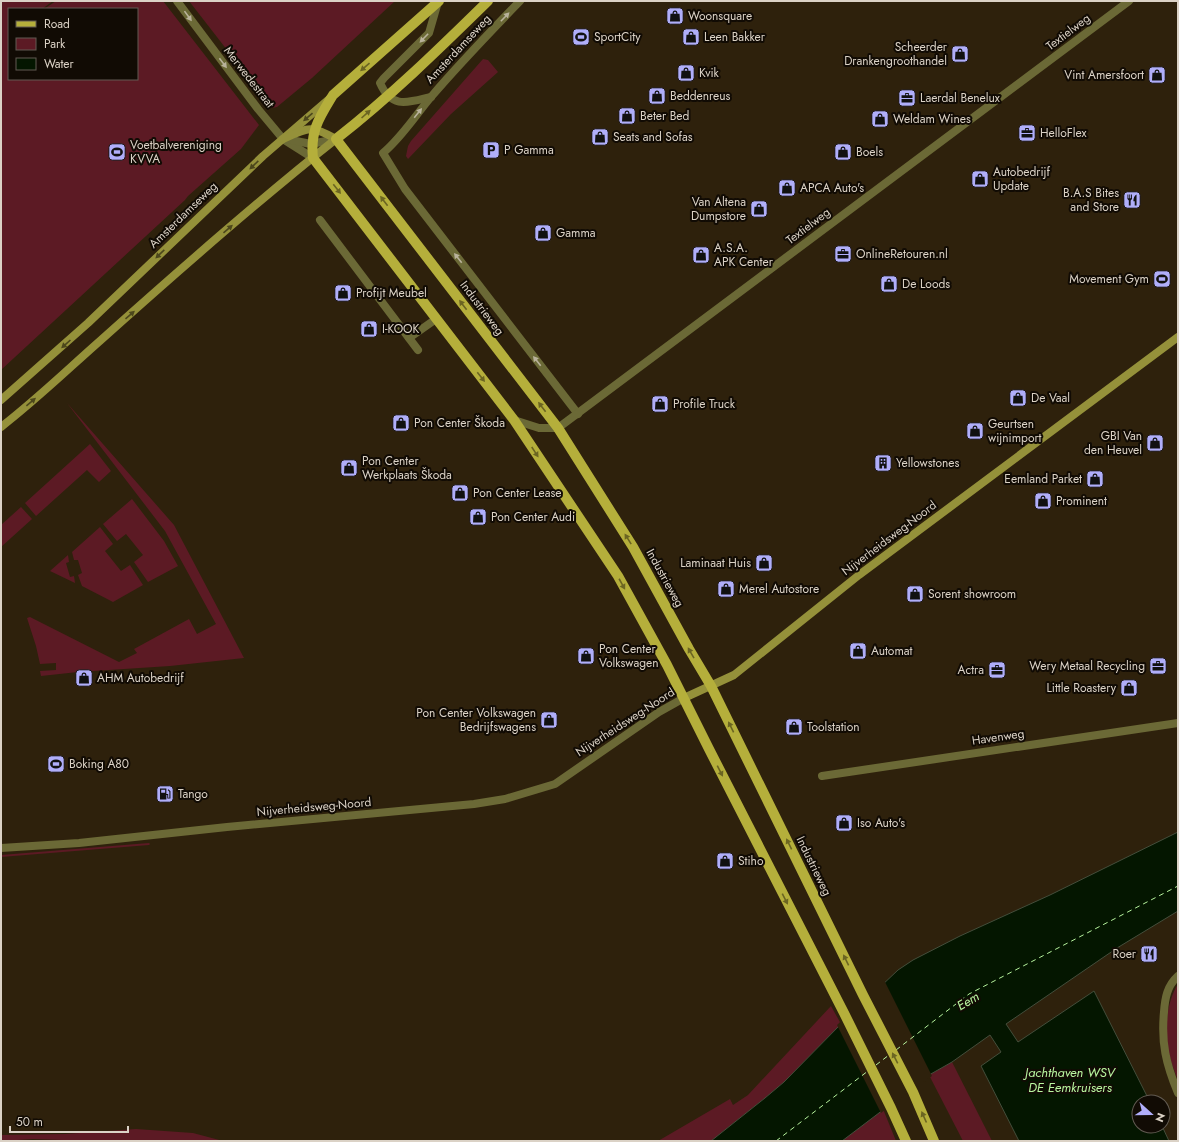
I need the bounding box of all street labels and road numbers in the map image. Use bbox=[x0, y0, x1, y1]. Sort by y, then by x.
street label: Textielweg bbox=[1042, 9, 1094, 55]
street label: Amsterdamseweg bbox=[421, 10, 495, 88]
street label: Merwedestraat bbox=[219, 42, 279, 112]
street label: Amsterdamseweg bbox=[145, 178, 221, 252]
street label: Textielweg bbox=[782, 203, 834, 249]
street label: Industrieweg bbox=[455, 277, 509, 339]
street label: Nijverheidsweg-Noord bbox=[838, 496, 940, 580]
street label: Industrieweg bbox=[642, 545, 688, 611]
street label: Nijverheidsweg-Noord bbox=[572, 683, 678, 761]
street label: Havenweg bbox=[971, 724, 1025, 750]
street label: Nijverheidsweg-Noord bbox=[256, 793, 372, 821]
street label: Industrieweg bbox=[792, 833, 836, 899]

